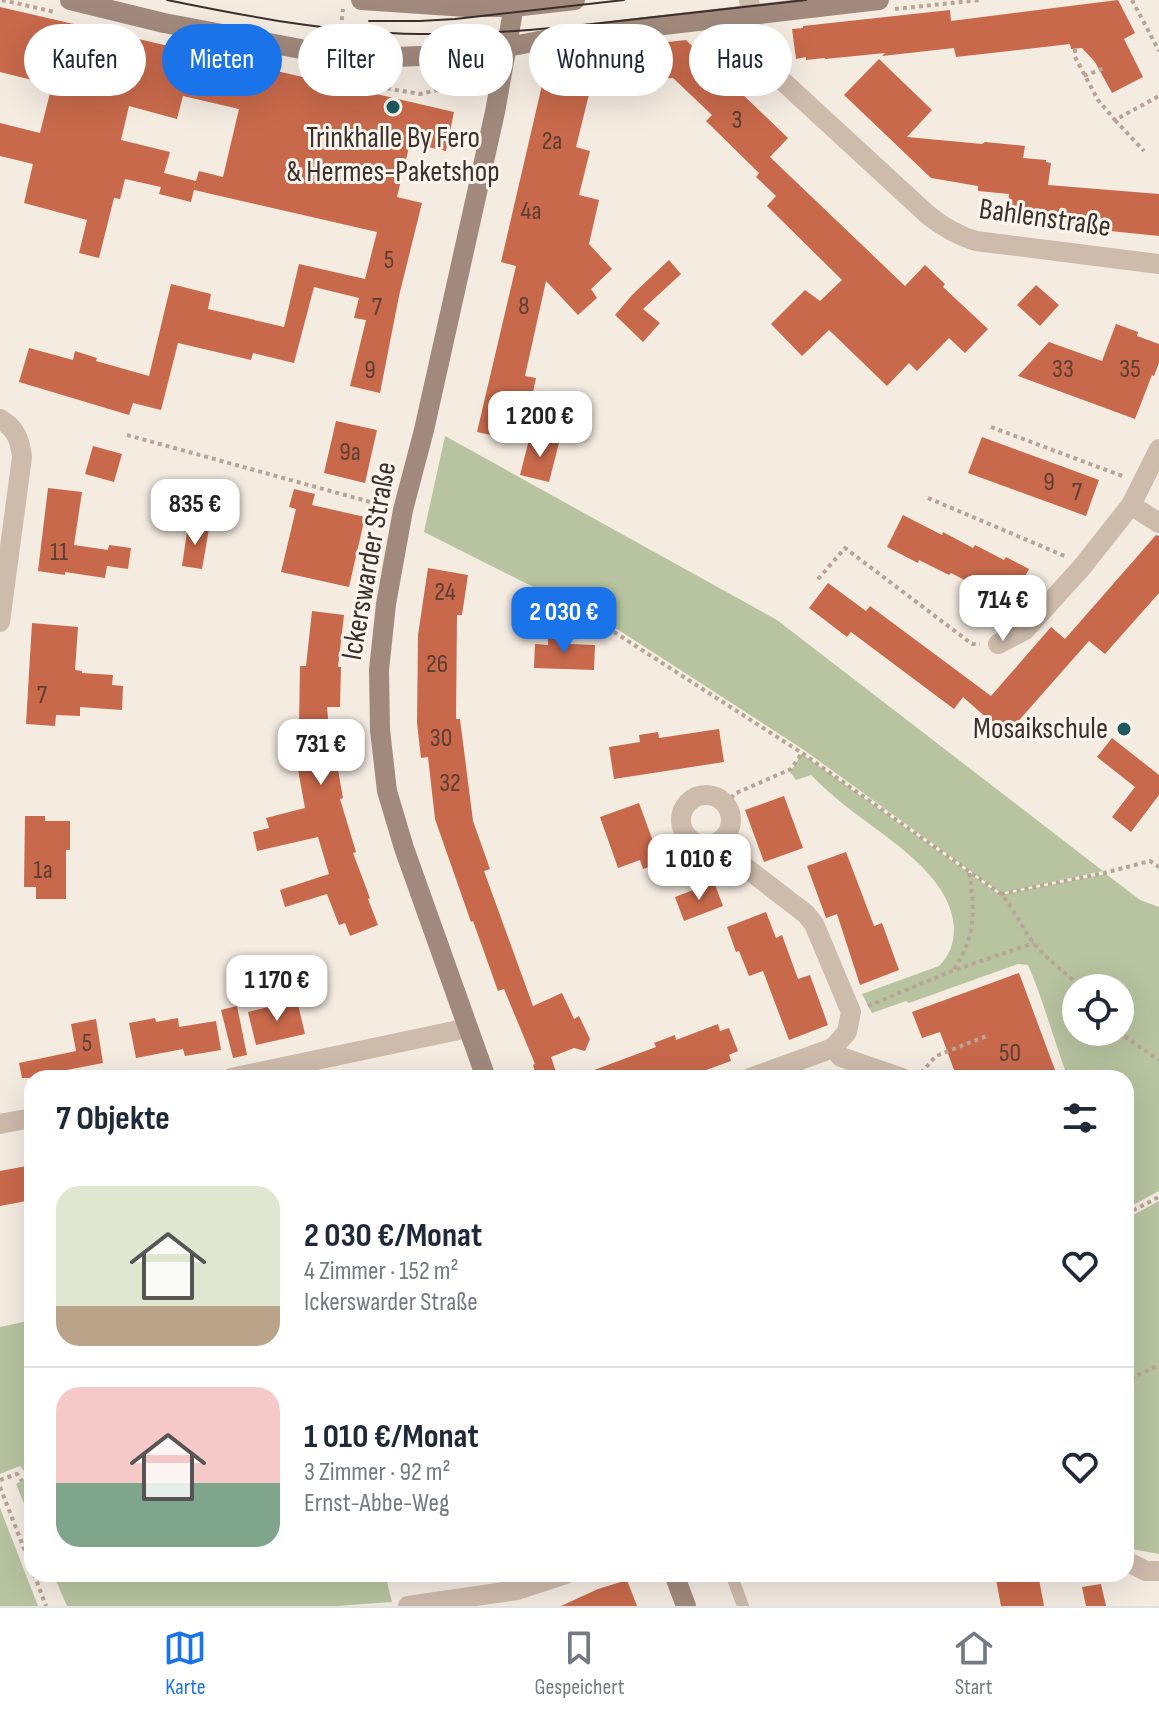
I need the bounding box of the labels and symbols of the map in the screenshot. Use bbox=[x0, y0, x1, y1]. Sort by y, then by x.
marker: Trinkhalle By Fero & Hermes-Paketshop bbox=[384, 98, 402, 116]
house number: 3 bbox=[732, 105, 742, 136]
place label: Trinkhalle By Fero & Hermes-Paketshop bbox=[286, 120, 500, 190]
house number: 2a bbox=[542, 126, 562, 157]
street label: Bahlenstraße bbox=[977, 191, 1113, 245]
house number: 4a bbox=[521, 196, 541, 227]
house number: 5 bbox=[384, 245, 394, 276]
house number: 8 bbox=[518, 291, 530, 322]
house number: 7 bbox=[372, 292, 383, 323]
house number: 33 bbox=[1052, 354, 1074, 385]
house number: 35 bbox=[1119, 354, 1141, 385]
house number: 9 bbox=[364, 355, 376, 386]
pin: 1 200 € bbox=[466, 391, 614, 459]
house number: 9a bbox=[339, 437, 361, 468]
street label: Ickerswarder Straße bbox=[334, 459, 404, 663]
house number: 9 bbox=[1043, 467, 1055, 498]
house number: 7 bbox=[1072, 477, 1083, 508]
pin: 835 € bbox=[139, 479, 251, 547]
house number: 11 bbox=[50, 537, 68, 568]
pin: 714 € bbox=[947, 575, 1059, 643]
house number: 24 bbox=[434, 577, 456, 608]
pin: 2 030 € bbox=[490, 587, 638, 655]
house number: 26 bbox=[426, 649, 448, 680]
house number: 7 bbox=[37, 680, 48, 711]
place label: Mosaikschule bbox=[973, 711, 1108, 747]
pin: 731 € bbox=[265, 719, 377, 787]
marker: Mosaikschule bbox=[1115, 720, 1133, 738]
house number: 30 bbox=[430, 723, 452, 754]
house number: 32 bbox=[439, 768, 461, 799]
pin: 1 010 € bbox=[625, 834, 773, 902]
house number: 1a bbox=[33, 855, 53, 886]
pin: 1 170 € bbox=[203, 955, 351, 1023]
house number: 5 bbox=[82, 1028, 92, 1059]
house number: 50 bbox=[999, 1038, 1021, 1069]

